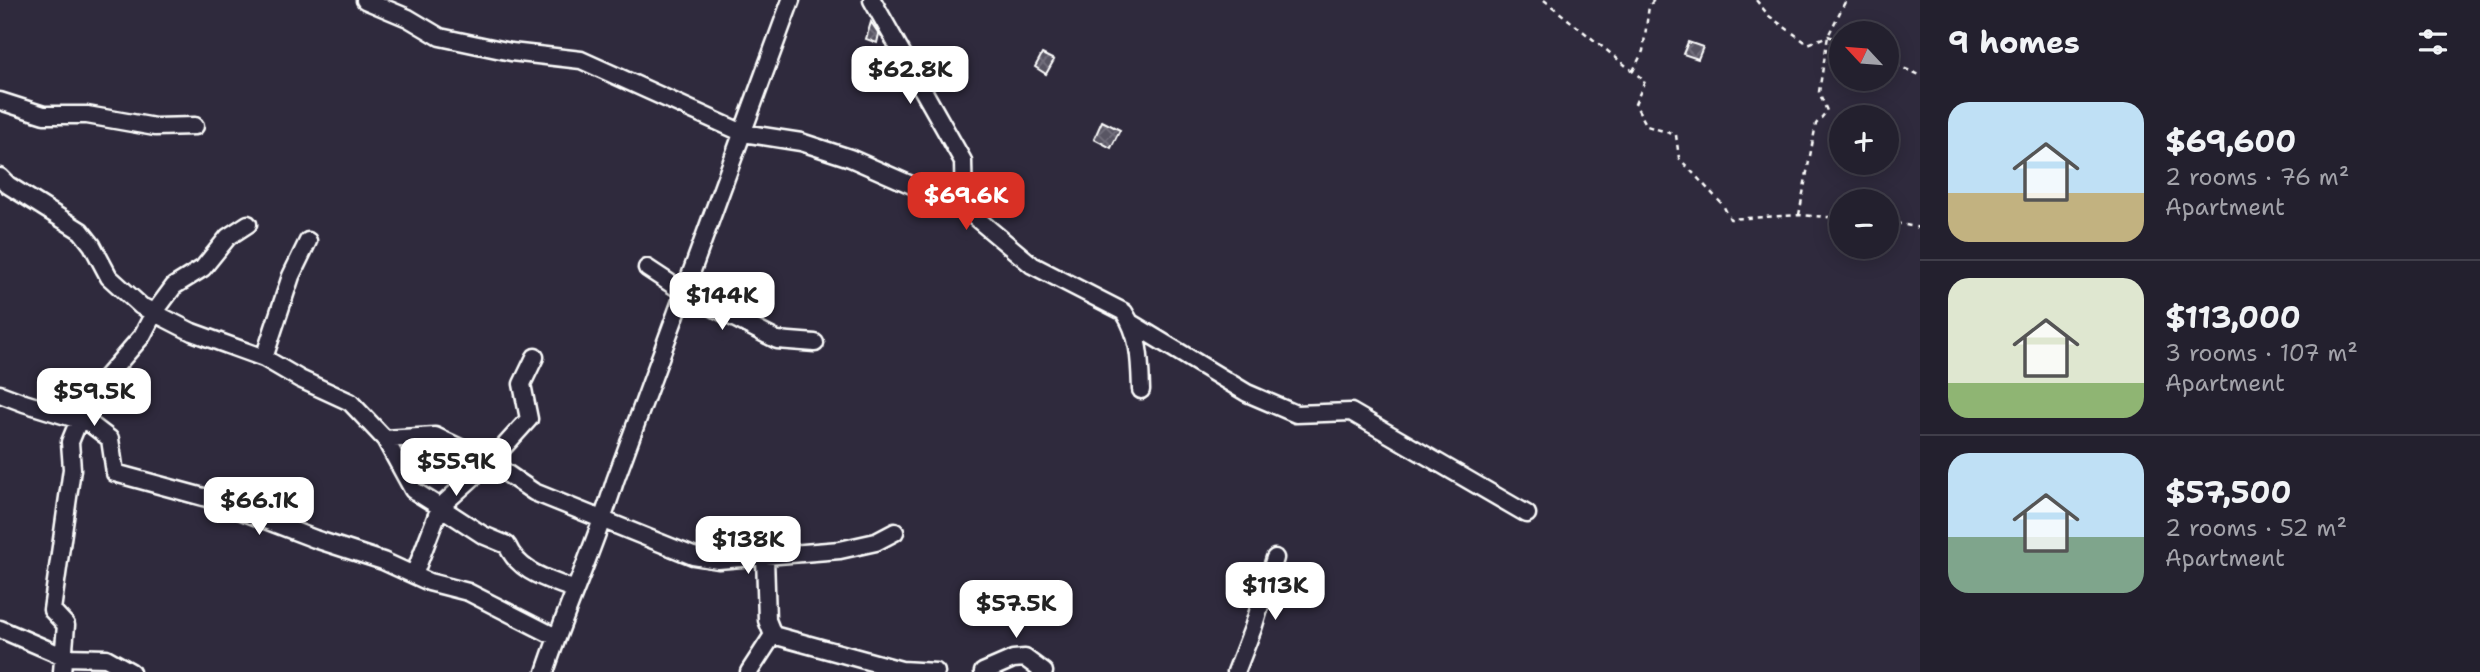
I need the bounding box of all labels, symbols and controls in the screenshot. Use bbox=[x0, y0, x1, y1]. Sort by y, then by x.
north arrow bbox=[1829, 21, 1899, 91]
map controls bbox=[1829, 21, 1899, 259]
text: 9 homes bbox=[1948, 22, 2080, 63]
icon: filters bbox=[2414, 23, 2452, 61]
pin: $62.8K bbox=[853, 46, 967, 106]
text: $62.8K bbox=[867, 54, 953, 84]
button: + bbox=[1829, 105, 1899, 175]
text: $69,600 bbox=[2165, 121, 2296, 162]
icon: home bbox=[2004, 130, 2088, 214]
text: 2 rooms · 76 m² bbox=[2165, 162, 2349, 192]
pin: $69.6K bbox=[909, 173, 1023, 232]
text: $69.6K bbox=[924, 180, 1008, 210]
button: − bbox=[1829, 189, 1899, 259]
text: Apartment bbox=[2165, 192, 2285, 222]
pin: $144K bbox=[673, 272, 771, 332]
text: $144K bbox=[686, 280, 758, 310]
text: $113,000 bbox=[2165, 297, 2301, 338]
icon: home bbox=[2004, 306, 2088, 390]
text: 3 rooms · 107 m² bbox=[2165, 338, 2358, 368]
pin: $59.5K bbox=[37, 368, 151, 428]
text: Apartment bbox=[2165, 368, 2285, 398]
text: $59.5K bbox=[53, 376, 135, 406]
pin: $55.9K bbox=[399, 438, 513, 498]
text: $55.9K bbox=[416, 446, 496, 476]
text: $57,500 bbox=[2165, 472, 2291, 513]
pin: $66.1K bbox=[202, 477, 316, 537]
icon: home bbox=[2004, 481, 2088, 565]
text: $66.1K bbox=[220, 485, 298, 515]
text: 2 rooms · 52 m² bbox=[2165, 513, 2347, 543]
pin: $138K bbox=[699, 516, 797, 576]
text: $138K bbox=[712, 524, 784, 554]
text: Apartment bbox=[2165, 543, 2285, 573]
pin: $113K bbox=[1226, 562, 1324, 622]
text: $113K bbox=[1242, 570, 1308, 600]
pin: $57.5K bbox=[959, 580, 1073, 640]
text: $57.5K bbox=[976, 588, 1056, 618]

